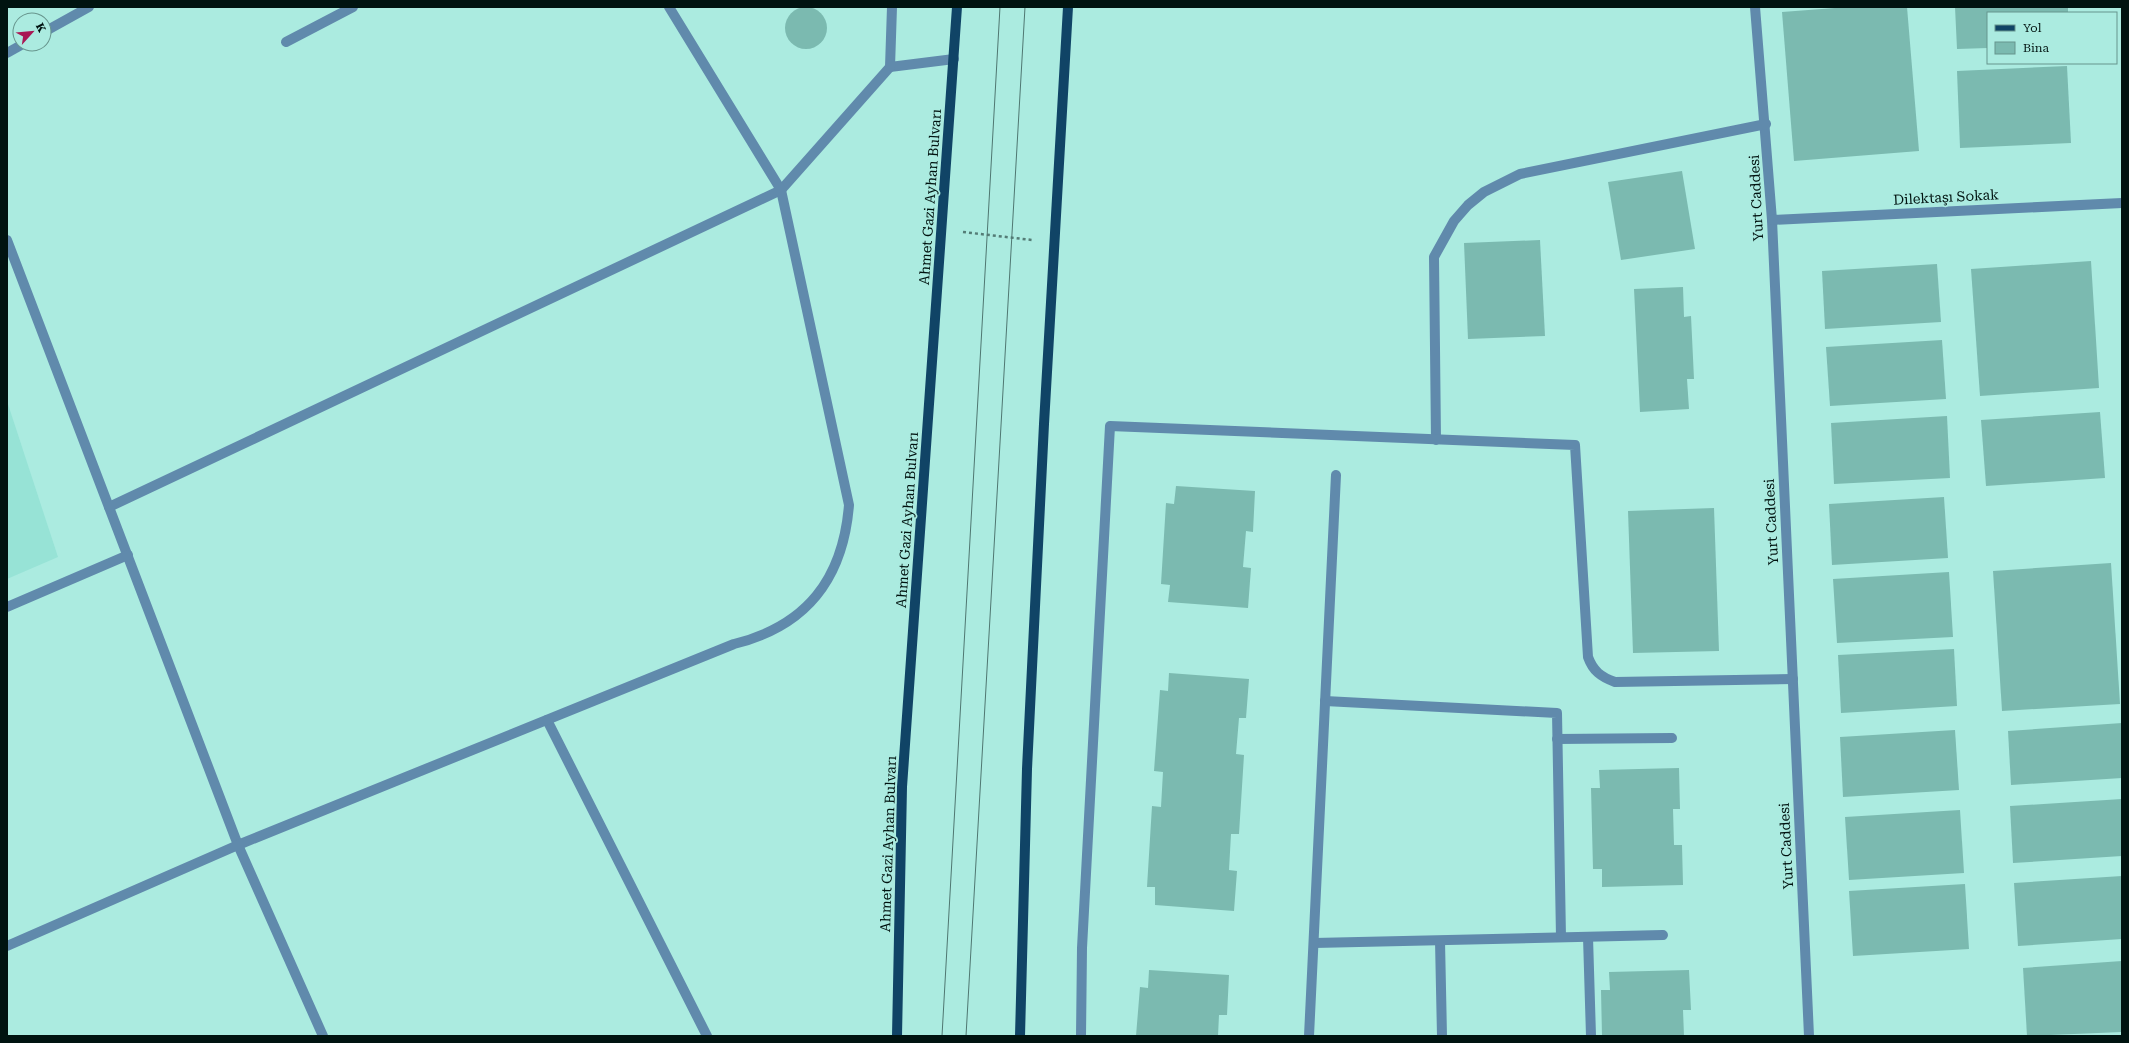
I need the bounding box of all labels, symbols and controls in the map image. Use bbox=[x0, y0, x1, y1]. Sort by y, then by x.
north arrow bbox=[12, 12, 52, 52]
legend bbox=[1987, 12, 2117, 64]
text: K bbox=[33, 21, 48, 35]
text: Yol bbox=[2023, 21, 2042, 35]
text: Bina bbox=[2023, 41, 2050, 55]
street label: Ahmet Gazi Ayhan Bulvarı bbox=[916, 108, 944, 285]
street label: Yurt Caddesi bbox=[1746, 154, 1766, 242]
street label: Dilektaşı Sokak bbox=[1893, 186, 1999, 208]
street label: Ahmet Gazi Ayhan Bulvarı bbox=[893, 431, 921, 608]
street label: Yurt Caddesi bbox=[1761, 478, 1781, 566]
street label: Ahmet Gazi Ayhan Bulvarı bbox=[877, 755, 899, 932]
street label: Yurt Caddesi bbox=[1776, 802, 1796, 890]

